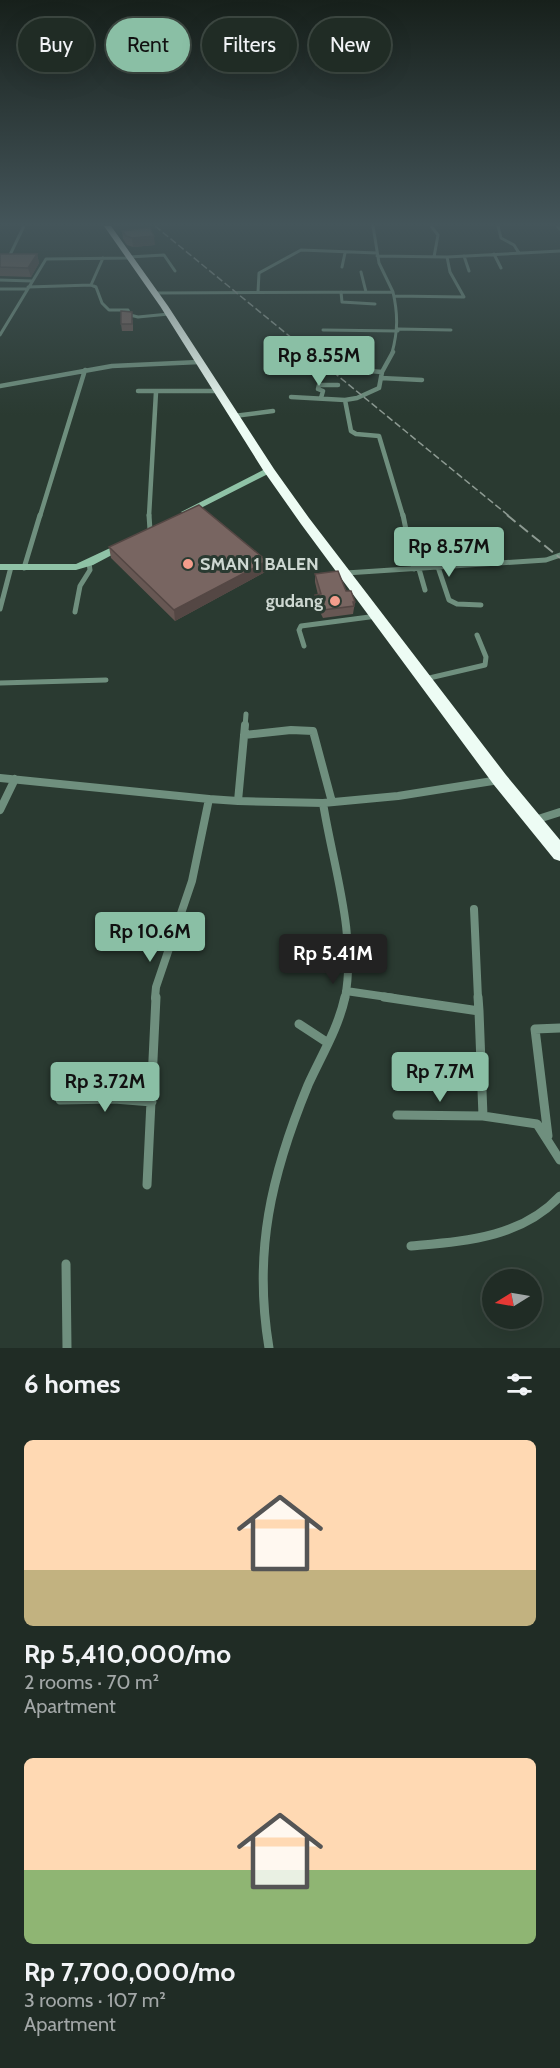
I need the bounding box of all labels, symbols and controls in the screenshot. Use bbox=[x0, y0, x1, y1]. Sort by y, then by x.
chip: Buy bbox=[18, 18, 94, 72]
chip: Rent bbox=[106, 18, 190, 72]
chip: Filters bbox=[202, 18, 297, 72]
chip: New bbox=[309, 18, 391, 72]
pin: Rp 8.55M bbox=[257, 336, 381, 387]
text: Rp 8.55M bbox=[278, 343, 360, 367]
pin: Rp 8.57M bbox=[387, 527, 511, 578]
text: Rp 8.57M bbox=[408, 534, 490, 558]
place label: SMAN 1 BALEN bbox=[200, 553, 319, 575]
marker: SMAN 1 BALEN bbox=[181, 557, 195, 571]
place label: gudang bbox=[266, 590, 323, 612]
marker: gudang bbox=[328, 594, 342, 608]
pin: Rp 10.6M bbox=[88, 912, 212, 963]
text: Rp 10.6M bbox=[109, 919, 191, 943]
pin: Rp 5.41M bbox=[271, 934, 395, 985]
text: Rp 5.41M bbox=[293, 941, 373, 965]
pin: Rp 7.7M bbox=[385, 1052, 495, 1103]
text: Rp 7.7M bbox=[406, 1059, 474, 1083]
pin: Rp 3.72M bbox=[43, 1062, 167, 1113]
text: Rp 3.72M bbox=[65, 1069, 145, 1093]
north arrow bbox=[482, 1269, 542, 1329]
map controls bbox=[482, 1269, 542, 1329]
text: 6 homes bbox=[24, 1368, 121, 1400]
icon: filters bbox=[503, 1368, 536, 1401]
icon: home bbox=[226, 1479, 334, 1587]
text: Rp 5,410,000/mo bbox=[24, 1638, 231, 1670]
text: 2 rooms · 70 m² bbox=[24, 1670, 159, 1694]
text: Apartment bbox=[24, 1694, 116, 1718]
icon: home bbox=[226, 1797, 334, 1905]
text: Rp 7,700,000/mo bbox=[24, 1956, 235, 1988]
text: 3 rooms · 107 m² bbox=[24, 1988, 166, 2012]
text: Apartment bbox=[24, 2012, 116, 2036]

